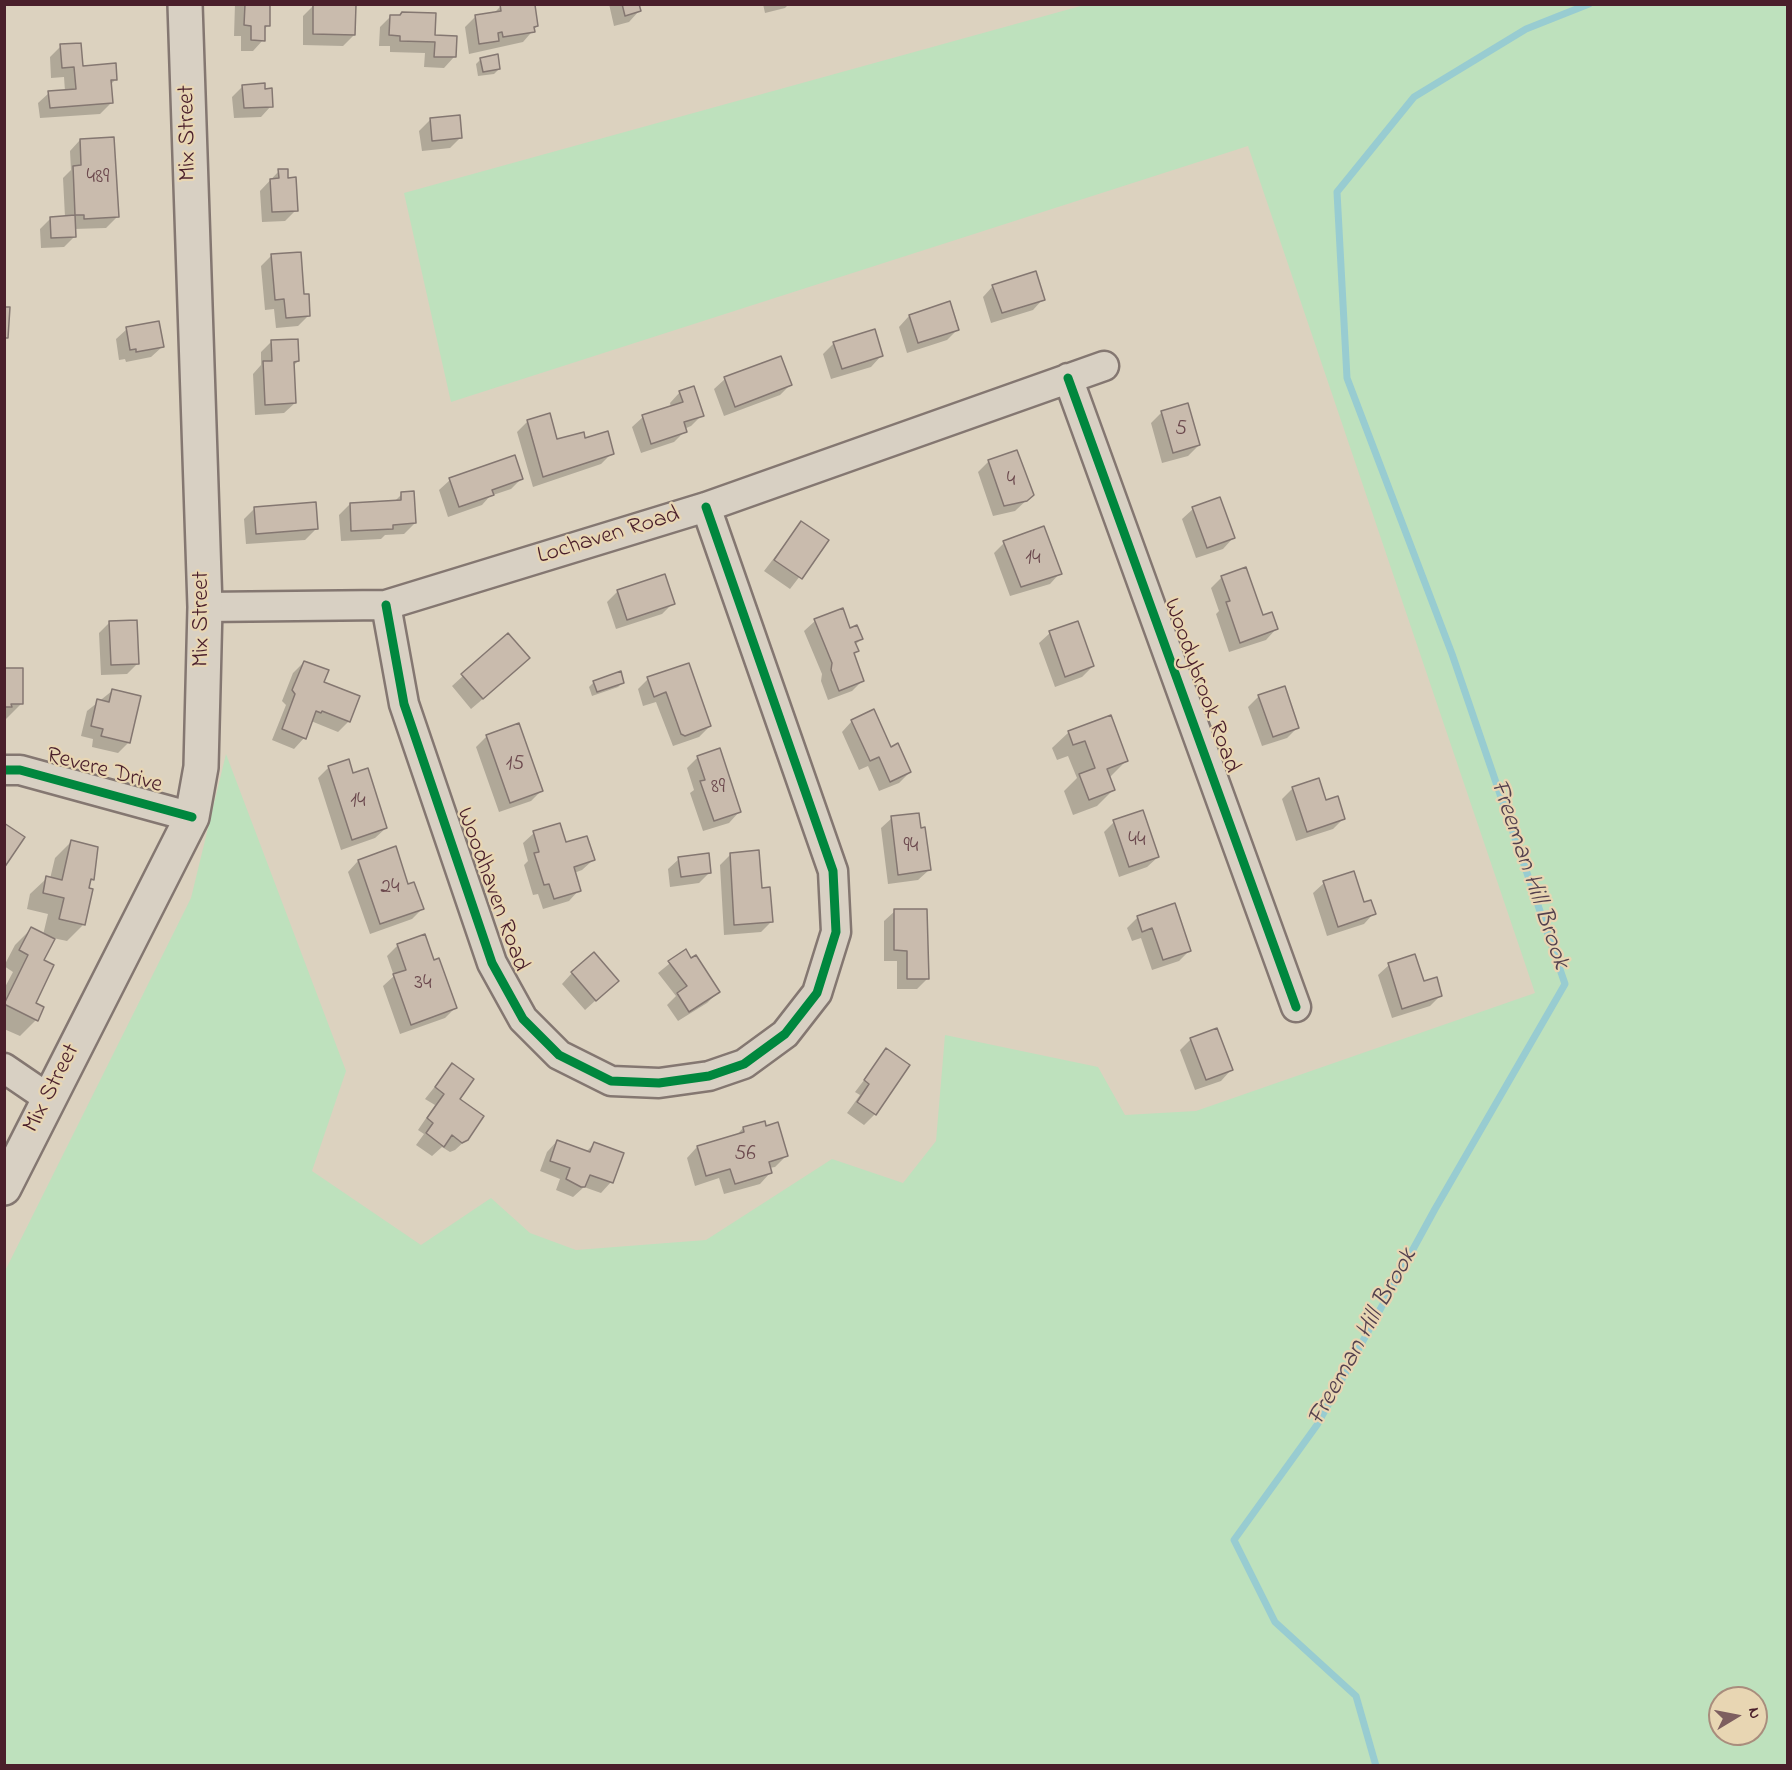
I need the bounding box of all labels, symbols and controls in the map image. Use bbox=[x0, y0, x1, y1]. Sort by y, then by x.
street label: Mix Street bbox=[174, 85, 204, 181]
house number: 489 bbox=[87, 166, 109, 192]
house number: 5 bbox=[1175, 418, 1187, 444]
house number: 4 bbox=[1007, 469, 1015, 495]
street label: Lochaven Road bbox=[534, 502, 684, 572]
house number: 14 bbox=[1025, 547, 1041, 573]
street label: Mix Street bbox=[189, 571, 217, 667]
street label: Woodybrook Road bbox=[1155, 595, 1245, 777]
street label: Revere Drive bbox=[43, 743, 165, 801]
house number: 15 bbox=[506, 753, 524, 779]
house number: 89 bbox=[711, 776, 725, 802]
water label: Freeman Hill Brook bbox=[1481, 776, 1575, 974]
house number: 14 bbox=[350, 790, 366, 816]
street label: Woodhaven Road bbox=[448, 804, 534, 976]
house number: 44 bbox=[1128, 829, 1146, 855]
house number: 94 bbox=[904, 835, 918, 861]
house number: 24 bbox=[380, 876, 400, 902]
house number: 34 bbox=[414, 972, 432, 998]
street label: Mix Street bbox=[18, 1040, 88, 1138]
house number: 56 bbox=[734, 1143, 756, 1169]
water label: Freeman Hill Brook bbox=[1302, 1244, 1426, 1432]
north arrow bbox=[1708, 1686, 1768, 1746]
text: N bbox=[1741, 1706, 1767, 1721]

